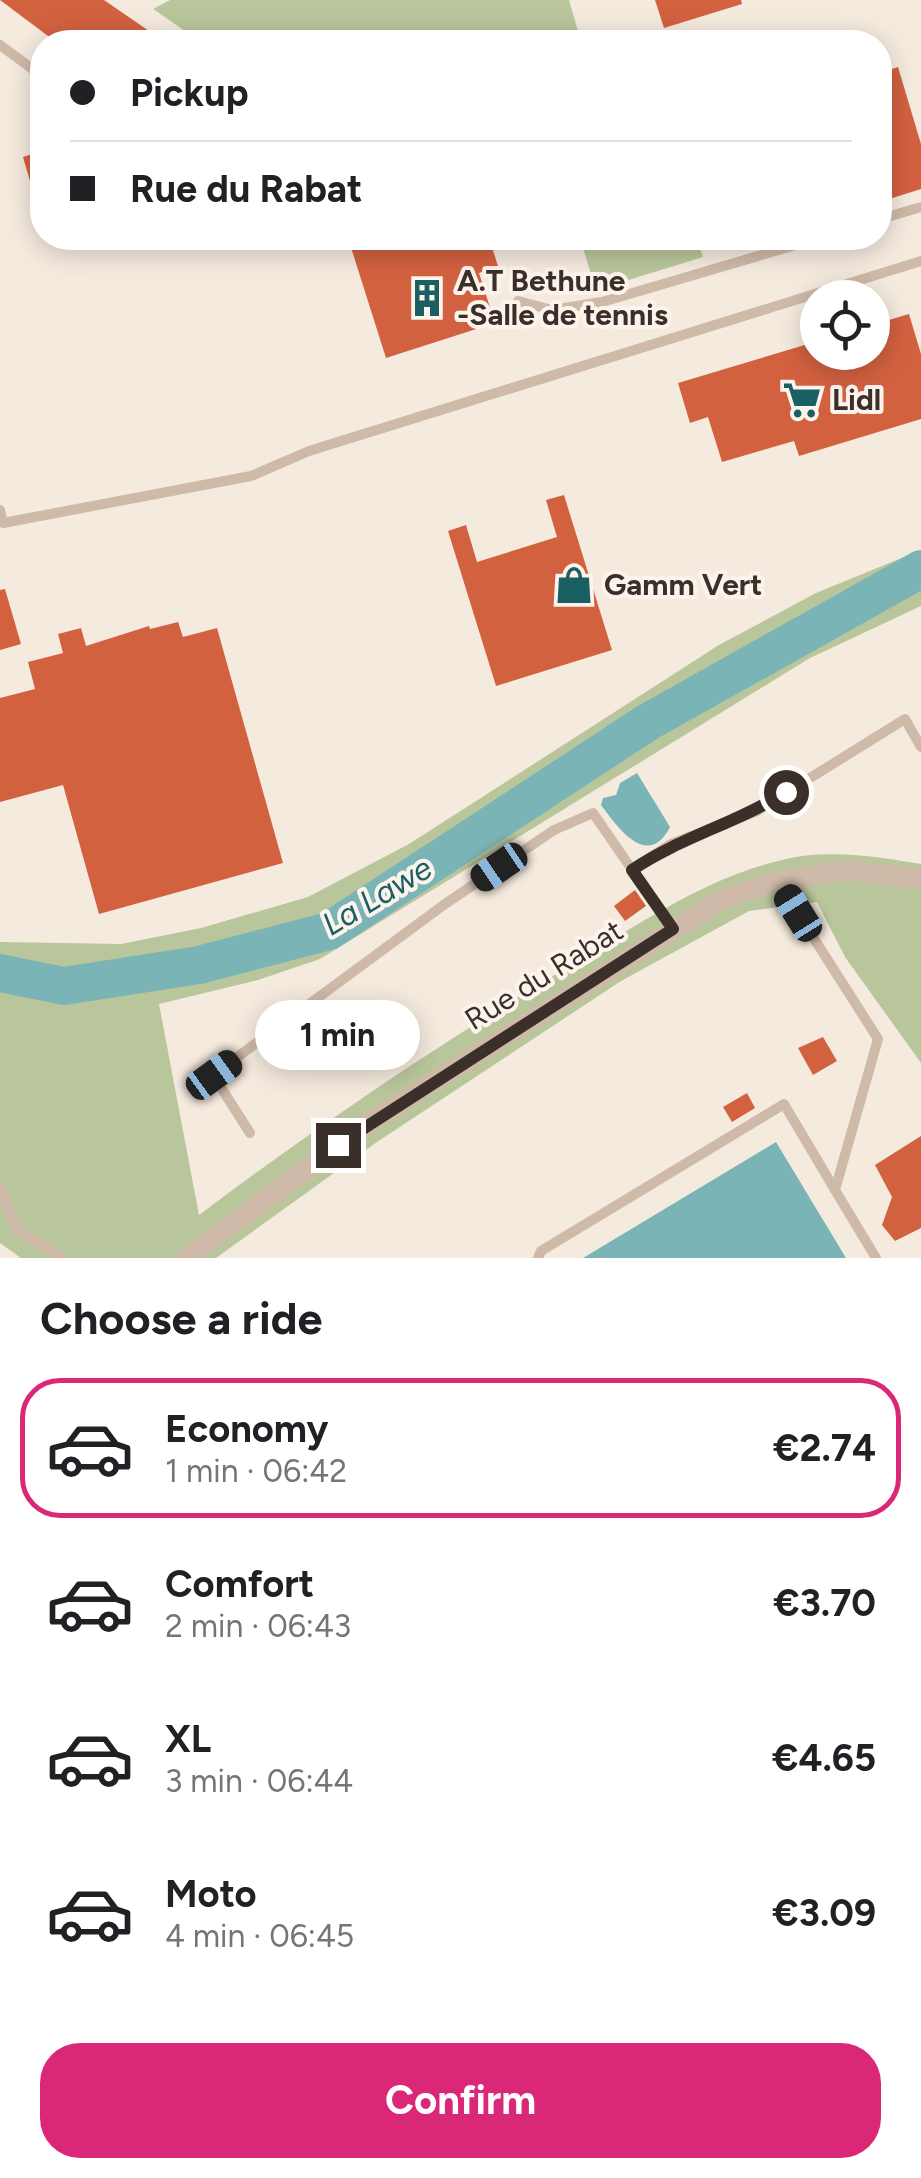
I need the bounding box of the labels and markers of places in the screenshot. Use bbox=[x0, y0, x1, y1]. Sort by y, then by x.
place label: A.T Bethune -Salle de tennis bbox=[457, 262, 668, 333]
building icon: A.T Bethune -Salle de tennis bbox=[406, 277, 448, 319]
supermarket icon: Lidl bbox=[781, 379, 823, 421]
place label: Lidl bbox=[832, 381, 881, 418]
shop icon: Gamm Vert bbox=[553, 564, 595, 606]
place label: Gamm Vert bbox=[604, 566, 762, 603]

